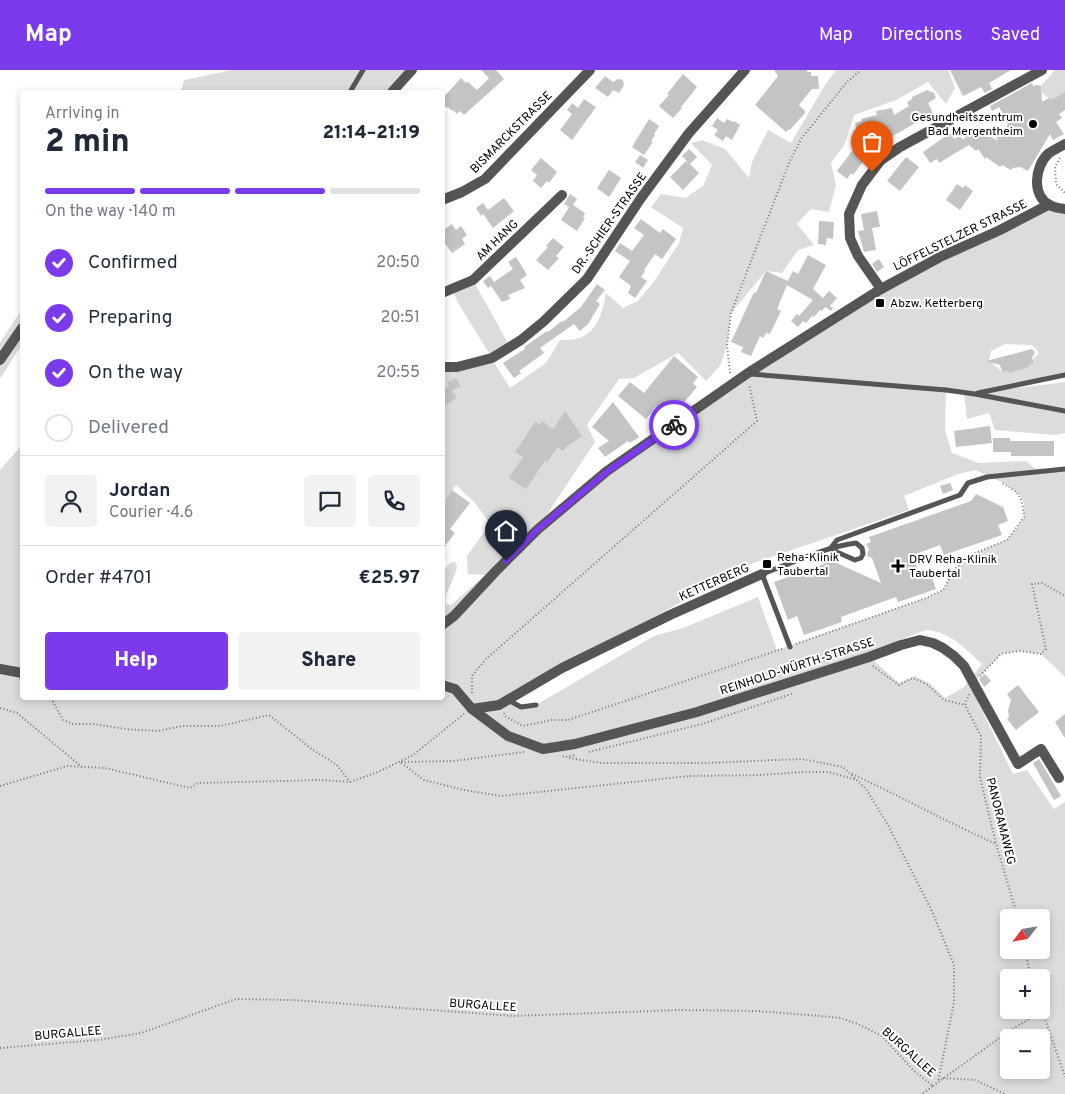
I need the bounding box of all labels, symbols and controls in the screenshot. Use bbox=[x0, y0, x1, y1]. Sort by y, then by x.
text: Map bbox=[25, 20, 72, 50]
text: Map bbox=[819, 24, 853, 47]
text: Directions bbox=[881, 24, 963, 47]
text: Saved bbox=[991, 24, 1040, 47]
street label: BISMARCKSTRASSE bbox=[467, 88, 556, 177]
text: Arriving in bbox=[45, 104, 120, 124]
place label: Gesundheitszentrum Bad Mergentheim bbox=[911, 110, 1023, 140]
marker: Gesundheitszentrum Bad Mergentheim bbox=[1027, 118, 1039, 130]
text: 21:14–21:19 bbox=[322, 121, 420, 145]
pin bbox=[851, 121, 893, 172]
text: 2 min bbox=[45, 123, 130, 163]
icon: bag bbox=[858, 128, 886, 156]
street label: DR.-SCHIER-STRASSE bbox=[569, 170, 651, 278]
street label: LÖFFELSTELZER STRASSE bbox=[891, 196, 1030, 275]
text: On the way · 140 m bbox=[45, 202, 176, 222]
street label: AM HANG bbox=[473, 216, 522, 265]
icon: check bbox=[45, 249, 73, 277]
text: Confirmed bbox=[88, 251, 178, 275]
text: 20:50 bbox=[376, 253, 420, 273]
place label: Abzw. Ketterberg bbox=[890, 296, 983, 312]
marker: Abzw. Ketterberg bbox=[874, 297, 886, 309]
icon: check bbox=[45, 304, 73, 332]
text: Preparing bbox=[88, 306, 172, 330]
text: 20:51 bbox=[380, 308, 420, 328]
icon: check bbox=[45, 359, 73, 387]
text: On the way bbox=[88, 361, 183, 385]
text: 20:55 bbox=[376, 363, 420, 383]
courier bbox=[649, 400, 699, 450]
icon: bike bbox=[660, 411, 688, 439]
text: Delivered bbox=[88, 416, 169, 440]
button: person bbox=[45, 475, 97, 527]
button: chat bbox=[304, 475, 356, 527]
button: phone bbox=[368, 475, 420, 527]
text: Jordan bbox=[109, 479, 171, 503]
text: Courier · 4.6 bbox=[109, 503, 193, 523]
pin bbox=[485, 510, 527, 561]
icon: home bbox=[492, 517, 520, 545]
place label: Reha-Klinik Taubertal bbox=[777, 550, 839, 580]
place label: DRV Reha-Klinik Taubertal bbox=[909, 552, 997, 582]
marker: Reha-Klinik Taubertal bbox=[761, 558, 773, 570]
marker: DRV Reha-Klinik Taubertal bbox=[891, 559, 905, 573]
street label: KETTERBERG bbox=[677, 560, 752, 606]
text: Order #4701 bbox=[45, 566, 152, 590]
text: €25.97 bbox=[359, 566, 420, 590]
button: Help bbox=[45, 632, 228, 690]
button: Share bbox=[238, 632, 420, 690]
street label: REINHOLD-WÜRTH-STRASSE bbox=[718, 634, 876, 699]
street label: PANORAMAWEG bbox=[981, 776, 1019, 866]
north arrow bbox=[1000, 909, 1050, 959]
map controls bbox=[1000, 909, 1050, 1079]
button: + bbox=[1000, 969, 1050, 1019]
street label: BURGALLEE bbox=[449, 996, 517, 1016]
street label: BURGALLEE bbox=[34, 1023, 102, 1045]
street label: BURGALLEE bbox=[878, 1024, 939, 1081]
button: − bbox=[1000, 1029, 1050, 1079]

